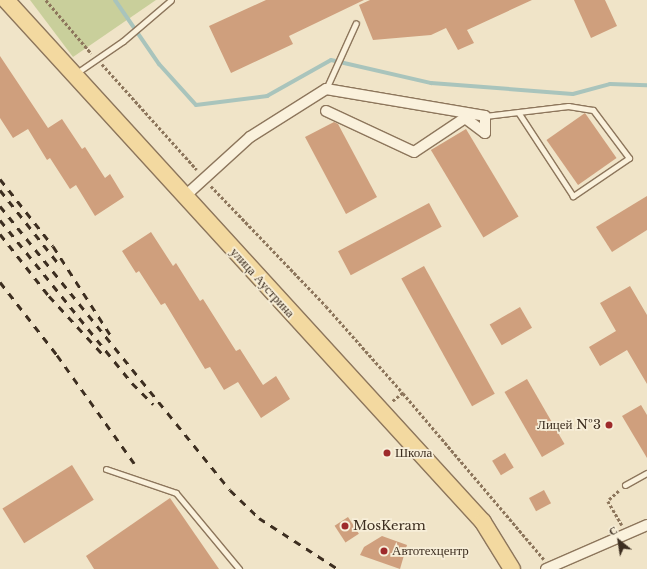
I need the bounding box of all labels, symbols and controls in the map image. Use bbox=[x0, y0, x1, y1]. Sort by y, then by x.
street label: улица Аустрина bbox=[226, 245, 298, 321]
place label: Лицей №3 bbox=[537, 417, 601, 433]
marker: Лицей №3 bbox=[604, 420, 614, 430]
place label: Школа bbox=[395, 445, 432, 461]
marker: Школа bbox=[382, 448, 392, 458]
place label: MosKeram bbox=[353, 518, 426, 534]
marker: MosKeram bbox=[340, 521, 350, 531]
north arrow bbox=[599, 521, 639, 561]
text: С bbox=[606, 523, 620, 539]
place label: Автотехцентр bbox=[392, 543, 469, 559]
marker: Автотехцентр bbox=[379, 546, 389, 556]

